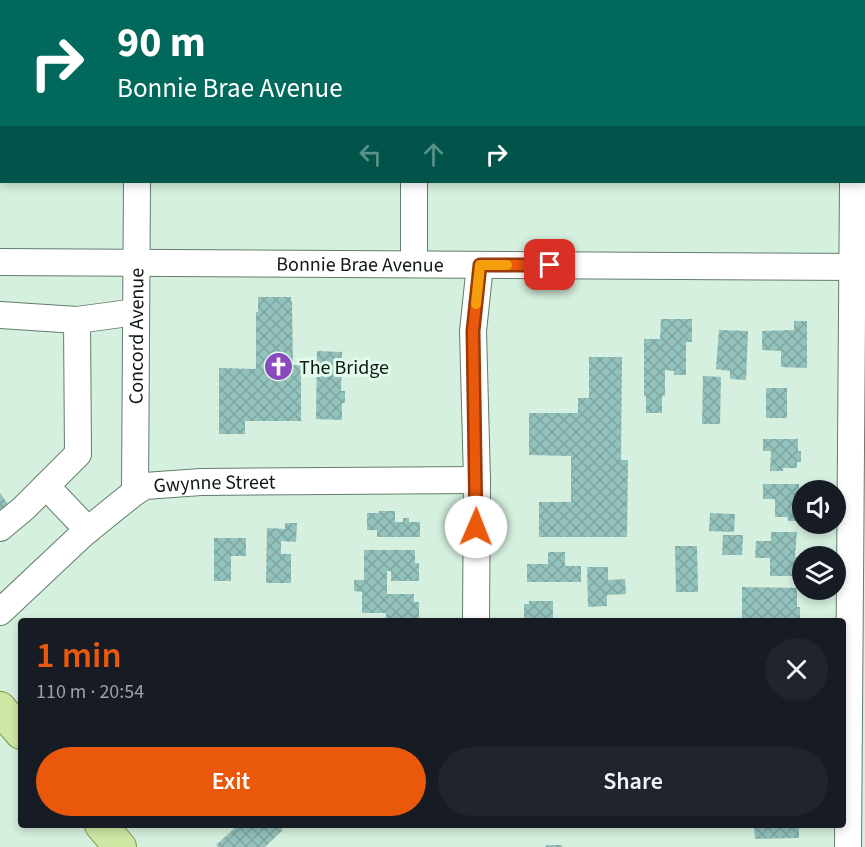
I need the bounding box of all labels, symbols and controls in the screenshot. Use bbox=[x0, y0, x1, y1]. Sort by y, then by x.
text: 90 m bbox=[117, 13, 206, 73]
icon: right bbox=[18, 24, 96, 102]
text: Bonnie Brae Avenue bbox=[117, 69, 343, 108]
icon: left bbox=[354, 138, 387, 171]
icon: ahead bbox=[417, 138, 450, 171]
icon: right bbox=[480, 138, 513, 171]
pin bbox=[524, 239, 575, 290]
icon: arrive bbox=[533, 248, 566, 281]
street label: Bonnie Brae Avenue bbox=[276, 251, 444, 280]
street label: Concord Avenue bbox=[123, 268, 151, 404]
church icon: The Bridge bbox=[262, 351, 294, 383]
place label: The Bridge bbox=[299, 354, 389, 382]
street label: Gwynne Street bbox=[153, 468, 276, 500]
map controls bbox=[792, 480, 846, 600]
button: sound bbox=[792, 480, 846, 534]
position arrow bbox=[444, 495, 508, 559]
button: layers bbox=[792, 546, 846, 600]
text: 1 min bbox=[36, 630, 122, 681]
button: close bbox=[765, 638, 828, 701]
text: 110 m · 20:54 bbox=[36, 678, 144, 706]
button: Exit bbox=[36, 747, 426, 816]
button: Share bbox=[438, 747, 828, 816]

